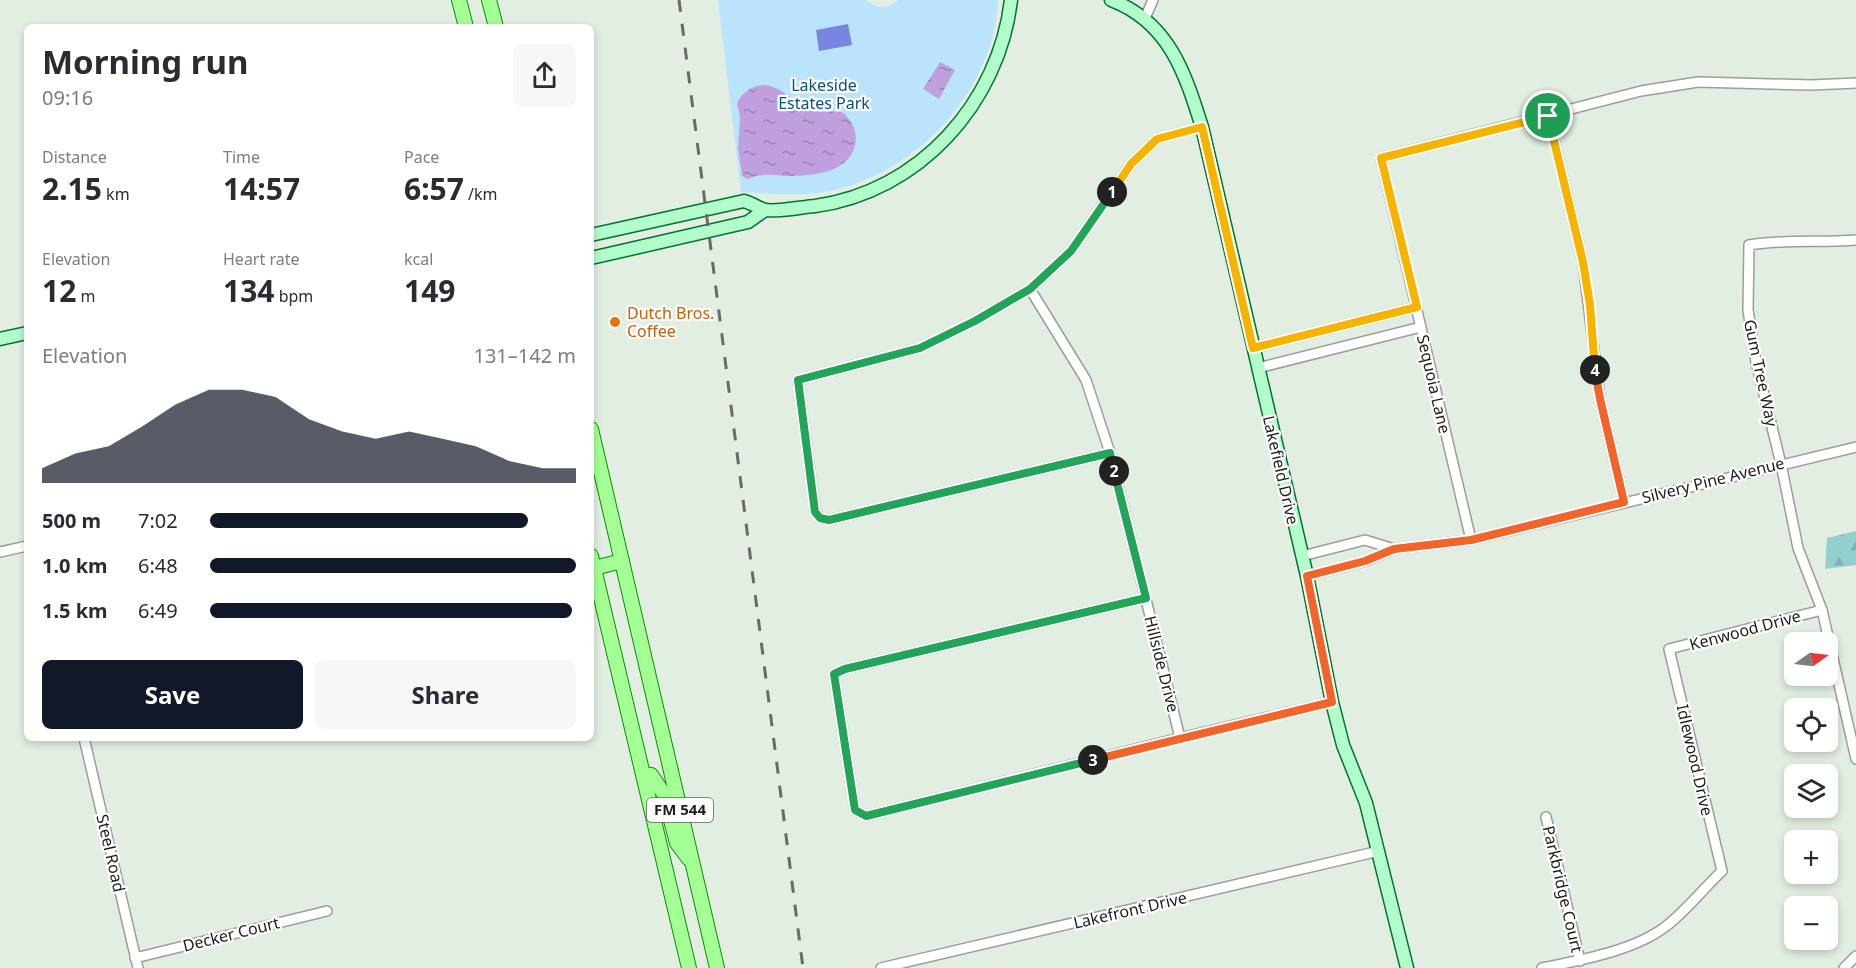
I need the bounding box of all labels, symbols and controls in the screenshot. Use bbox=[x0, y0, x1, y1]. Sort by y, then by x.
text: Morning run bbox=[42, 39, 248, 84]
button: share bbox=[513, 44, 576, 107]
park label: Lakeside Estates Park bbox=[778, 74, 870, 114]
text: 09:16 bbox=[42, 84, 93, 111]
pin bbox=[1522, 90, 1573, 141]
icon: arrive bbox=[1531, 99, 1564, 132]
text: Distance bbox=[42, 146, 107, 168]
text: Time bbox=[223, 146, 260, 168]
text: Pace bbox=[404, 146, 439, 168]
text: 2.15 bbox=[42, 168, 102, 209]
text: 14:57 bbox=[223, 168, 300, 209]
text: 6:57 bbox=[404, 168, 464, 209]
pin: 1 bbox=[1097, 177, 1127, 207]
text: 1 bbox=[1107, 181, 1117, 203]
text: km bbox=[102, 183, 130, 205]
text: /km bbox=[464, 183, 498, 205]
text: Elevation bbox=[42, 248, 110, 270]
text: Heart rate bbox=[223, 248, 299, 270]
text: kcal bbox=[404, 248, 433, 270]
text: 12 bbox=[42, 270, 76, 311]
text: 134 bbox=[223, 270, 274, 311]
text: 149 bbox=[404, 270, 455, 311]
text: m bbox=[76, 285, 95, 307]
text: bpm bbox=[274, 285, 313, 307]
place label: Dutch Bros. Coffee bbox=[627, 302, 714, 342]
marker: Dutch Bros. Coffee bbox=[608, 315, 622, 329]
street label: Gum Tree Way bbox=[1739, 317, 1783, 429]
street label: Sequoia Lane bbox=[1412, 332, 1456, 436]
text: Elevation bbox=[42, 342, 127, 369]
text: 131–142 m bbox=[473, 342, 576, 369]
pin: 4 bbox=[1580, 355, 1610, 385]
text: 4 bbox=[1590, 359, 1600, 381]
street label: Lakefield Drive bbox=[1258, 413, 1304, 527]
street label: Silvery Pine Avenue bbox=[1639, 452, 1787, 508]
pin: 2 bbox=[1099, 456, 1129, 486]
text: 2 bbox=[1109, 460, 1119, 482]
text: 500 m bbox=[42, 507, 101, 534]
text: 7:02 bbox=[138, 507, 178, 534]
text: 1.0 km bbox=[42, 552, 108, 579]
text: 6:48 bbox=[138, 552, 178, 579]
text: 1.5 km bbox=[42, 597, 108, 624]
text: 6:49 bbox=[138, 597, 178, 624]
street label: Kenwood Drive bbox=[1687, 605, 1803, 655]
street label: Hillside Drive bbox=[1139, 613, 1185, 715]
north arrow bbox=[1784, 632, 1838, 686]
map controls bbox=[1784, 632, 1838, 950]
button: Save bbox=[42, 660, 303, 729]
button: Share bbox=[315, 660, 576, 729]
button: locate bbox=[1784, 698, 1838, 752]
street label: Idlewood Drive bbox=[1672, 702, 1718, 818]
pin: 3 bbox=[1078, 745, 1108, 775]
text: 3 bbox=[1088, 749, 1098, 771]
button: layers bbox=[1784, 764, 1838, 818]
road number: FM 544 bbox=[647, 798, 713, 822]
street label: Steel Road bbox=[91, 812, 131, 894]
street label: Parkbridge Court bbox=[1538, 824, 1588, 955]
button: + bbox=[1784, 830, 1838, 884]
street label: Lakefront Drive bbox=[1071, 886, 1189, 934]
button: − bbox=[1784, 896, 1838, 950]
street label: Decker Court bbox=[180, 911, 282, 957]

